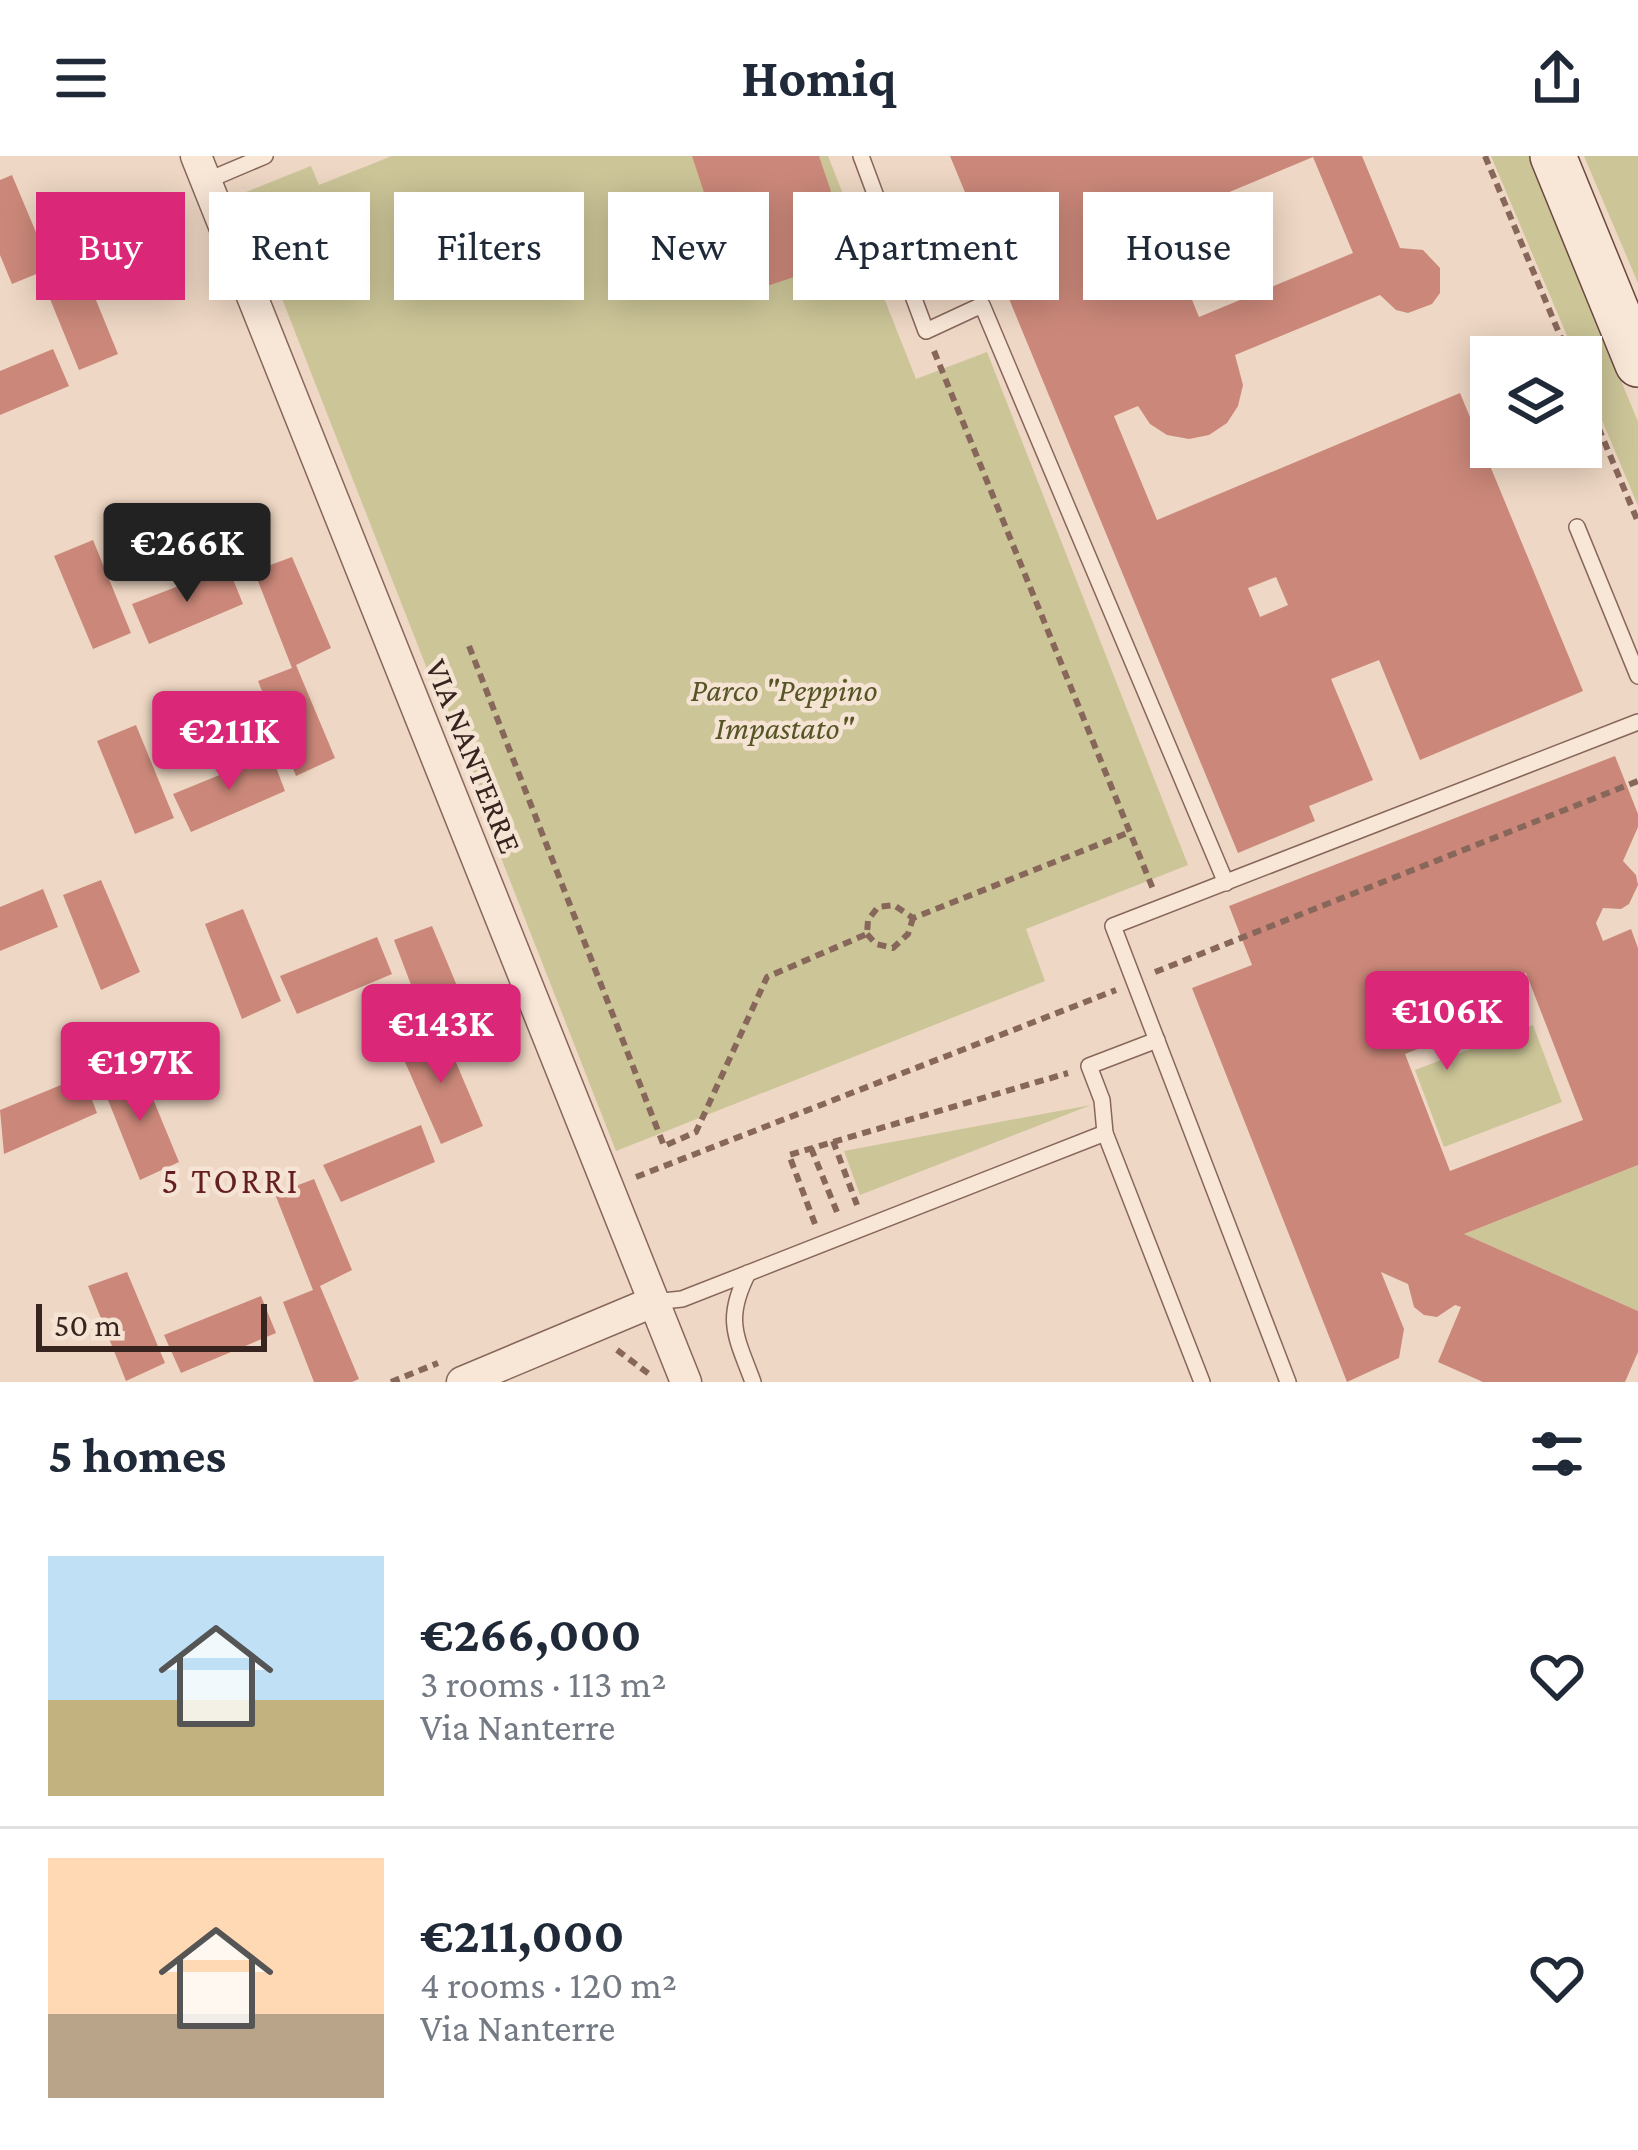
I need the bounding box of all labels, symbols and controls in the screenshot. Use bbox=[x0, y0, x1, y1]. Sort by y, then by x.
icon: menu bbox=[48, 45, 114, 111]
icon: share bbox=[1524, 45, 1590, 111]
text: Homiq bbox=[741, 48, 897, 108]
chip: Buy bbox=[36, 192, 185, 300]
chip: Rent bbox=[209, 192, 370, 300]
chip: Filters bbox=[394, 192, 584, 300]
chip: New bbox=[608, 192, 769, 300]
chip: Apartment bbox=[793, 192, 1059, 300]
chip: House bbox=[1083, 192, 1273, 300]
map controls bbox=[1470, 336, 1602, 468]
button: layers bbox=[1470, 336, 1602, 468]
pin: €266K bbox=[103, 503, 271, 605]
text: €266K bbox=[131, 520, 243, 563]
street label: VIA NANTERRE bbox=[418, 653, 530, 859]
park label: Parco "Peppino Impastato" bbox=[690, 671, 878, 746]
pin: €211K bbox=[145, 691, 313, 793]
text: €211K bbox=[179, 708, 279, 751]
pin: €106K bbox=[1363, 971, 1531, 1073]
pin: €143K bbox=[357, 984, 525, 1086]
text: €106K bbox=[1392, 988, 1502, 1031]
text: €143K bbox=[389, 1001, 493, 1044]
pin: €197K bbox=[56, 1022, 224, 1124]
text: €197K bbox=[88, 1039, 192, 1082]
district label: 5 TORRI bbox=[162, 1161, 300, 1201]
scale bar bbox=[36, 1298, 267, 1351]
text: 50 m bbox=[54, 1306, 121, 1343]
icon: filters bbox=[1524, 1421, 1590, 1487]
text: 5 homes bbox=[48, 1426, 226, 1483]
icon: home bbox=[144, 1604, 288, 1748]
text: €266,000 bbox=[420, 1605, 641, 1662]
icon: heart bbox=[1524, 1643, 1590, 1709]
text: 3 rooms · 113 m² bbox=[420, 1662, 667, 1705]
text: Via Nanterre bbox=[420, 1705, 615, 1748]
icon: home bbox=[144, 1906, 288, 2050]
text: €211,000 bbox=[420, 1906, 624, 1963]
icon: heart bbox=[1524, 1945, 1590, 2011]
text: 4 rooms · 120 m² bbox=[420, 1963, 677, 2006]
text: Via Nanterre bbox=[420, 2006, 615, 2049]

